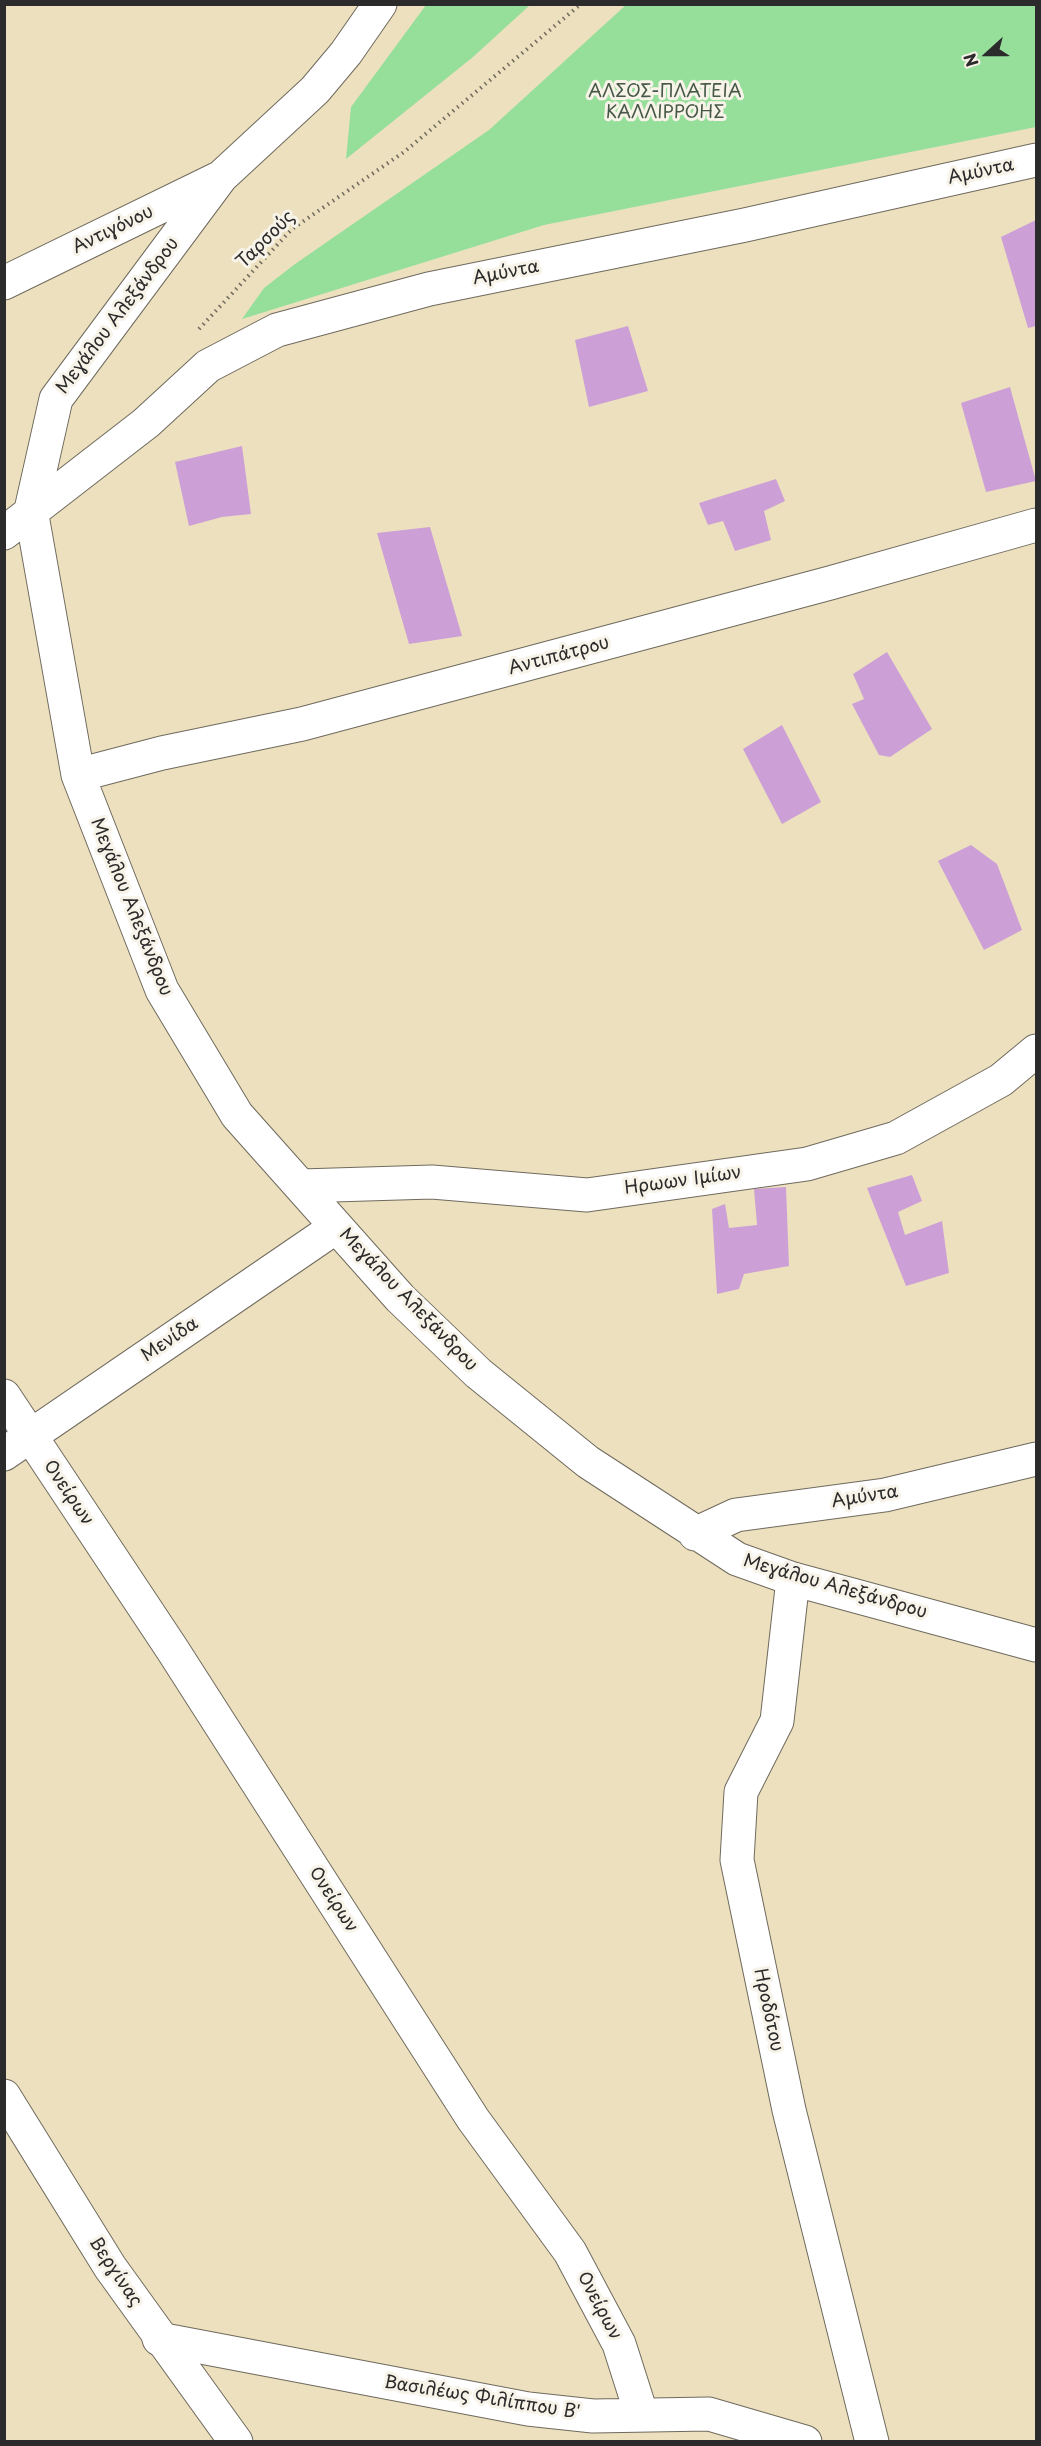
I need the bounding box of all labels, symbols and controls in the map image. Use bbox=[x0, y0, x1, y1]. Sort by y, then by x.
north arrow bbox=[957, 24, 1017, 84]
text: N bbox=[957, 50, 984, 71]
park label: ΑΛΣΟΣ-ΠΛΑΤΕΙΑ ΚΑΛΛΙΡΡΟΗΣ bbox=[588, 81, 742, 124]
street label: Αμύντα bbox=[946, 154, 1016, 190]
street label: Αντιγόνου bbox=[69, 201, 157, 259]
street label: Ταρσούς bbox=[233, 207, 299, 273]
street label: Μεγάλου Αλεξάνδρου bbox=[52, 234, 184, 398]
street label: Αμύντα bbox=[471, 256, 541, 290]
street label: Αντιπάτρου bbox=[506, 632, 612, 680]
street label: Μεγάλου Αλεξάνδρου bbox=[85, 815, 177, 999]
street label: Ηρωων Ιμίων bbox=[623, 1162, 743, 1200]
street label: Μεγάλου Αλεξάνδρου bbox=[334, 1224, 482, 1376]
street label: Μενίδα bbox=[137, 1313, 203, 1367]
street label: Ονείρων bbox=[38, 1456, 98, 1530]
street label: Αμύντα bbox=[830, 1481, 900, 1513]
street label: Μεγάλου Αλεξάνδρου bbox=[741, 1550, 929, 1624]
street label: Ονείρων bbox=[304, 1863, 362, 1937]
street label: Ηροδότου bbox=[749, 1966, 787, 2054]
street label: Βεργίνας bbox=[84, 2233, 146, 2311]
street label: Ονείρων bbox=[572, 2268, 626, 2344]
street label: Βασιλέως Φιλίππου Β' bbox=[382, 2372, 582, 2424]

